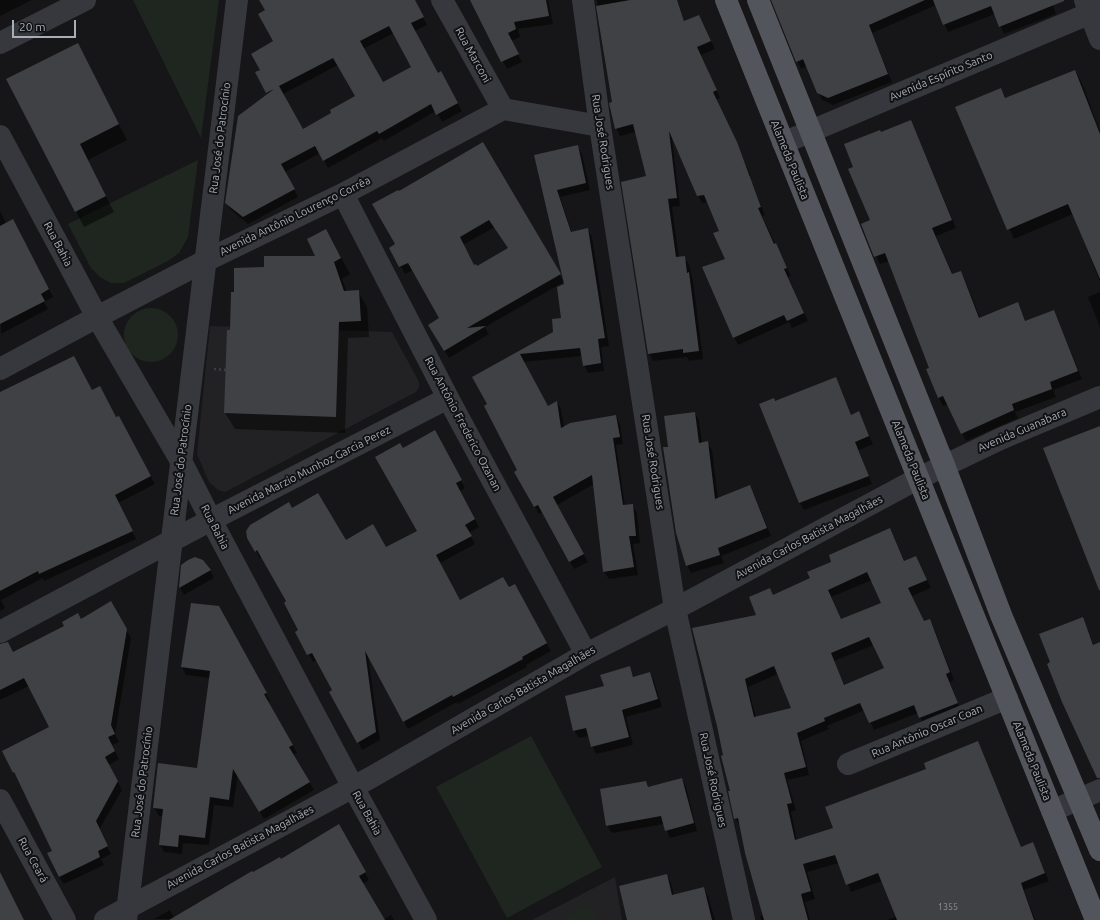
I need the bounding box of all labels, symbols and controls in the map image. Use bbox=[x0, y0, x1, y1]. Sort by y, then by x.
scale bar bbox=[14, 12, 78, 38]
text: 20 m bbox=[19, 20, 46, 33]
street label: Rua Marconi bbox=[452, 25, 494, 85]
street label: Avenida Espírito Santo bbox=[888, 48, 994, 104]
street label: Rua José do Patrocínio bbox=[207, 82, 233, 194]
street label: Rua José Rodrigues bbox=[589, 93, 617, 191]
street label: Alameda Paulista bbox=[768, 118, 812, 202]
street label: Avenida Antônio Lourenço Corrêa bbox=[217, 174, 373, 258]
street label: Rua Bahia bbox=[41, 219, 75, 269]
street label: Rua Antônio Frederico Ozanan bbox=[422, 355, 504, 493]
street label: Rua José do Patrocínio bbox=[168, 404, 194, 516]
street label: Avenida Guanabara bbox=[976, 405, 1068, 455]
street label: Rua José Rodrigues bbox=[639, 413, 667, 511]
street label: Alameda Paulista bbox=[889, 418, 933, 502]
street label: Avenida Marzio Munhoz Garcia Perez bbox=[225, 423, 393, 517]
street label: Avenida Carlos Batista Magalhães bbox=[733, 492, 885, 582]
street label: Rua Bahia bbox=[198, 502, 232, 552]
street label: Avenida Carlos Batista Magalhães bbox=[448, 643, 598, 737]
street label: Rua Antônio Oscar Coan bbox=[870, 702, 984, 760]
street label: Alameda Paulista bbox=[1010, 719, 1054, 803]
street label: Rua José do Patrocínio bbox=[129, 726, 155, 838]
street label: Rua José Rodrigues bbox=[697, 731, 729, 829]
street label: Rua Bahia bbox=[349, 789, 385, 837]
street label: Avenida Carlos Batista Magalhães bbox=[164, 802, 316, 892]
street label: Rua Ceará bbox=[15, 835, 51, 885]
house number: 1355 bbox=[938, 902, 958, 912]

